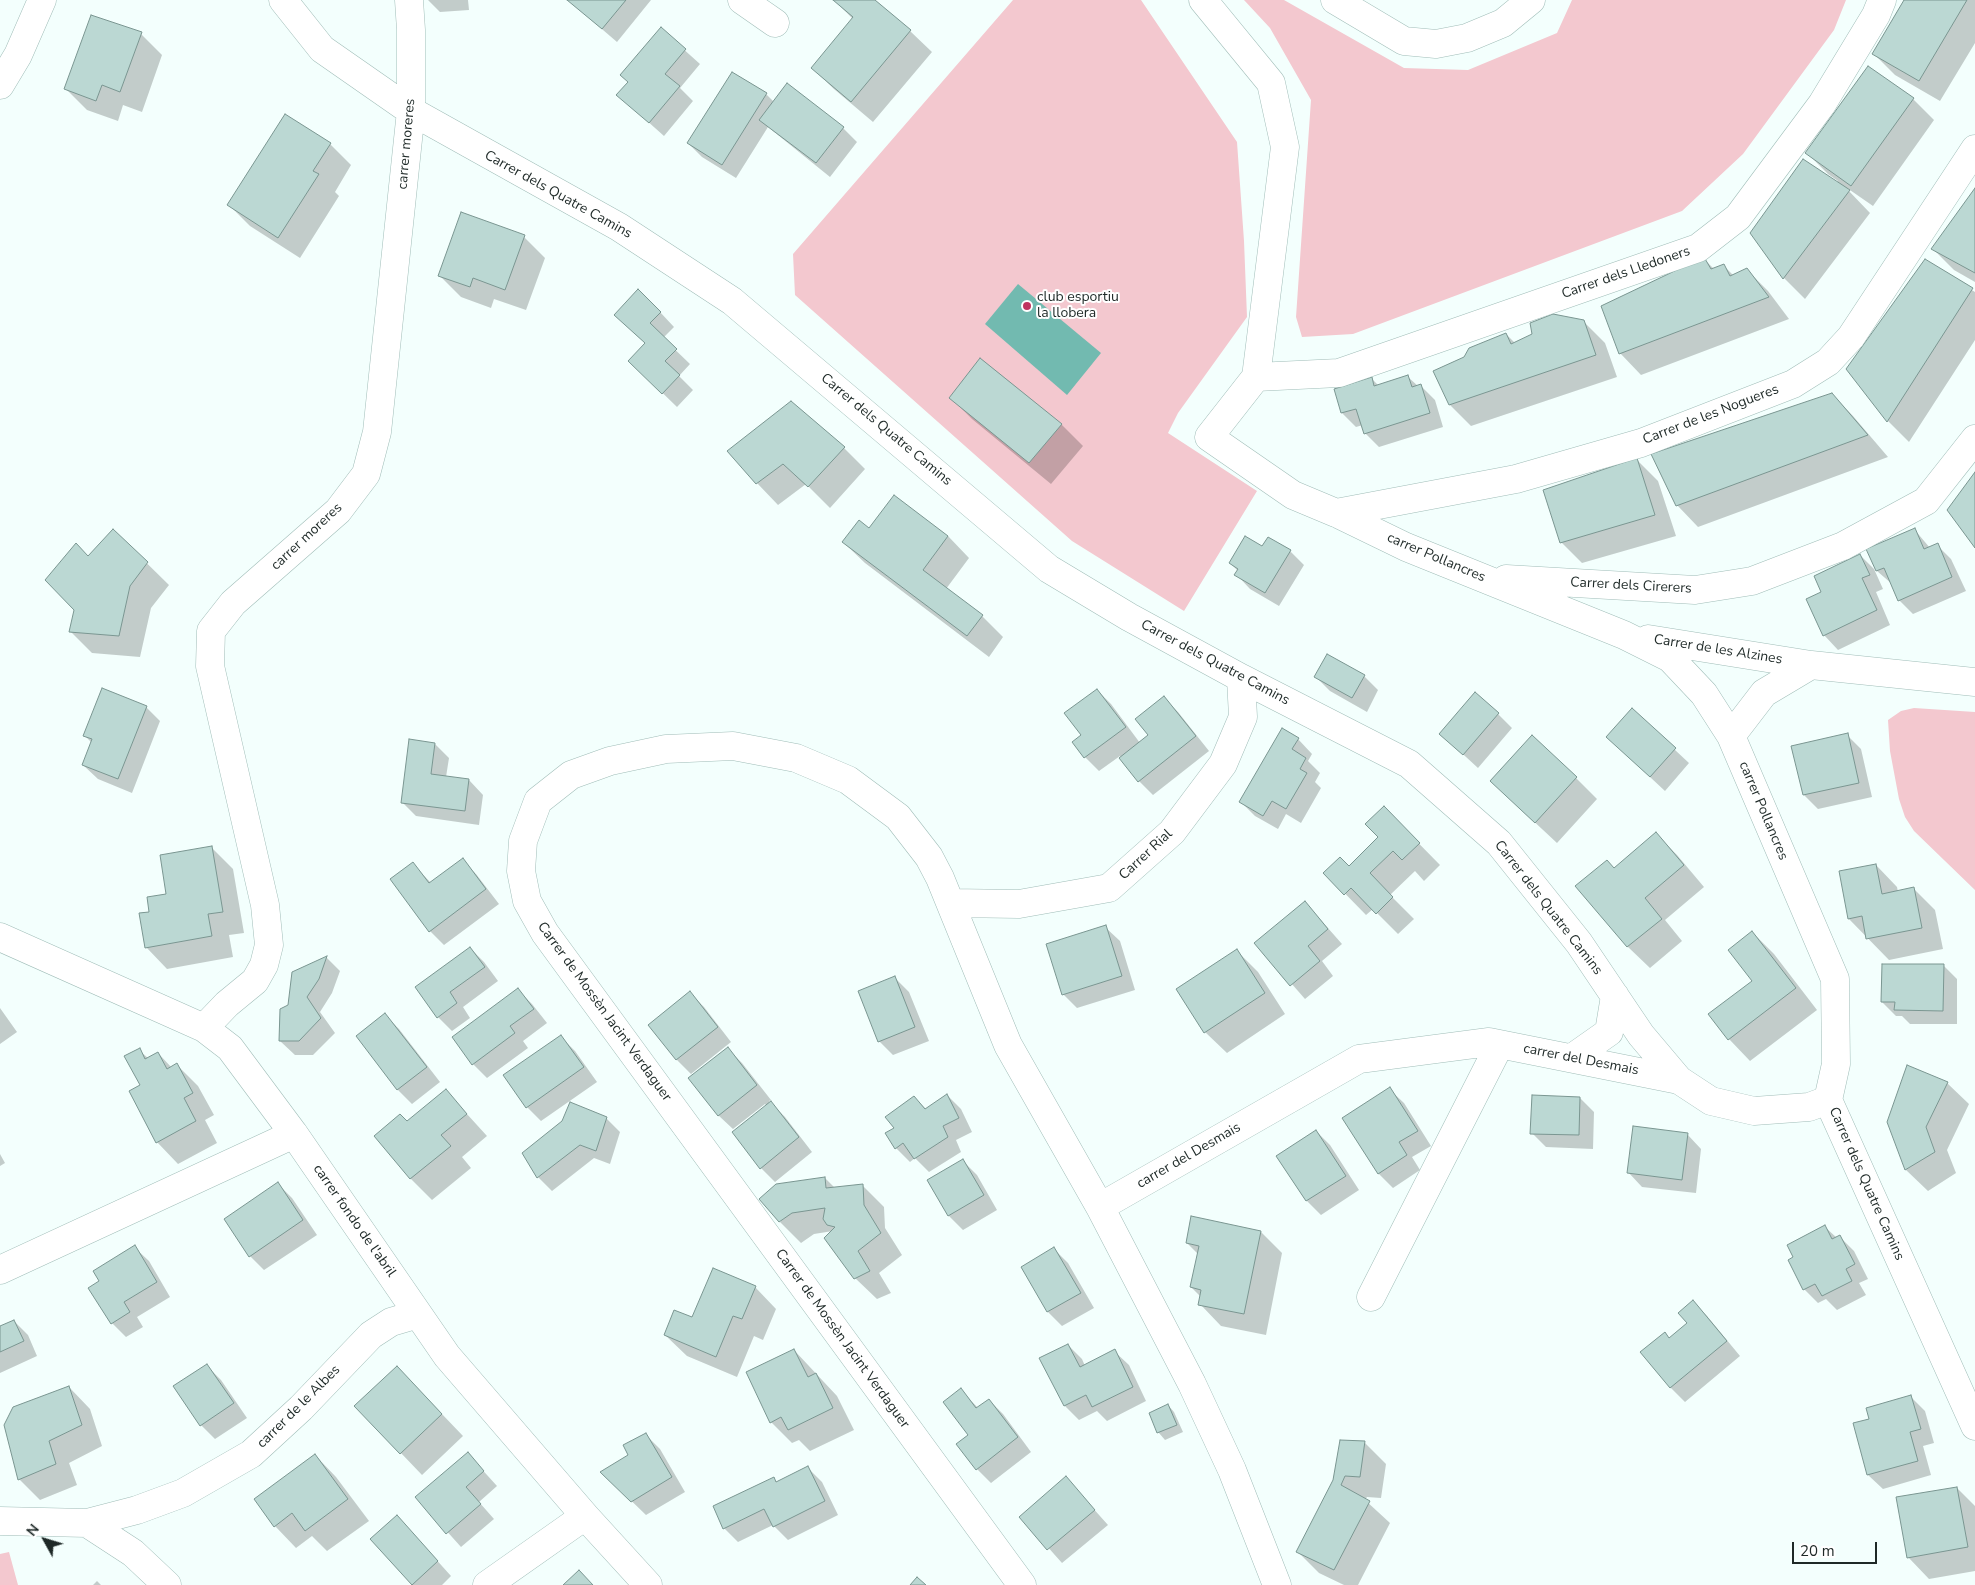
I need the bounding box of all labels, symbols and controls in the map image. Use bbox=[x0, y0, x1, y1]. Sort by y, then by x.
street label: carrer moreres bbox=[395, 98, 419, 190]
street label: Carrer dels Quatre Camins bbox=[481, 147, 635, 243]
street label: Carrer dels Lledoners bbox=[1560, 243, 1692, 303]
place label: club esportiu la llobera bbox=[1037, 290, 1119, 322]
marker: club esportiu la llobera bbox=[1021, 300, 1033, 312]
street label: Carrer dels Quatre Camins bbox=[817, 370, 955, 490]
street label: Carrer de les Nogueres bbox=[1641, 381, 1781, 449]
street label: carrer moreres bbox=[268, 500, 346, 574]
street label: carrer Pollancres bbox=[1384, 530, 1488, 586]
street label: Carrer dels Cirerers bbox=[1570, 574, 1692, 598]
street label: Carrer dels Quatre Camins bbox=[1138, 617, 1292, 709]
street label: Carrer de les Alzines bbox=[1653, 632, 1783, 668]
street label: carrer Pollancres bbox=[1735, 759, 1791, 863]
street label: Carrer Rial bbox=[1116, 826, 1176, 884]
street label: Carrer dels Quatre Camins bbox=[1490, 837, 1606, 979]
street label: Carrer de Mossèn Jacint Verdaguer bbox=[533, 919, 675, 1105]
street label: carrer del Desmais bbox=[1522, 1041, 1640, 1079]
street label: Carrer dels Quatre Camins bbox=[1825, 1105, 1907, 1263]
street label: carrer del Desmais bbox=[1134, 1119, 1244, 1193]
street label: carrer fondo de l'abril bbox=[309, 1162, 399, 1280]
street label: Carrer de Mossèn Jacint Verdaguer bbox=[771, 1246, 913, 1432]
street label: carrer de le Albes bbox=[254, 1362, 344, 1452]
north arrow bbox=[20, 1515, 70, 1565]
text: N bbox=[22, 1520, 44, 1540]
scale bar bbox=[1795, 1532, 1880, 1564]
text: 20 m bbox=[1800, 1541, 1835, 1561]

